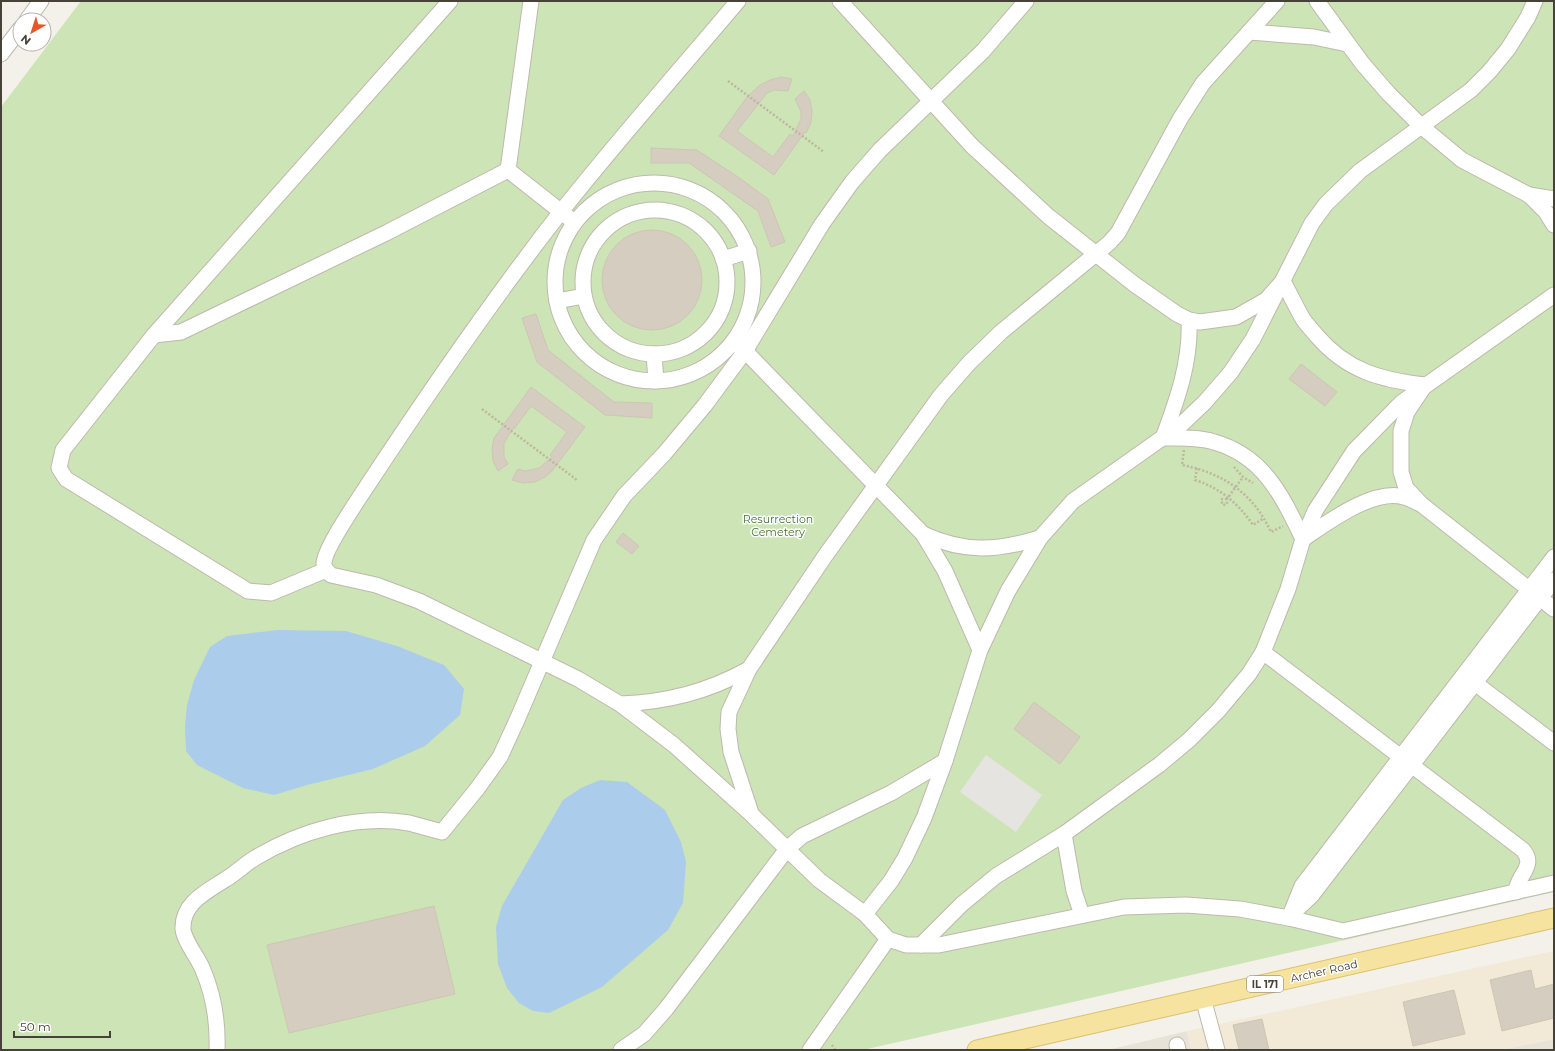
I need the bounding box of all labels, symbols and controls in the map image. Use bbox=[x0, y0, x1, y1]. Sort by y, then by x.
north arrow bbox=[12, 12, 52, 52]
text: N bbox=[18, 32, 34, 48]
park label: Resurrection Cemetery bbox=[743, 512, 813, 539]
street label: Archer Road bbox=[1289, 956, 1359, 986]
road number: IL 171 bbox=[1247, 976, 1283, 992]
scale bar bbox=[14, 1013, 110, 1039]
text: 50 m bbox=[20, 1019, 51, 1034]

